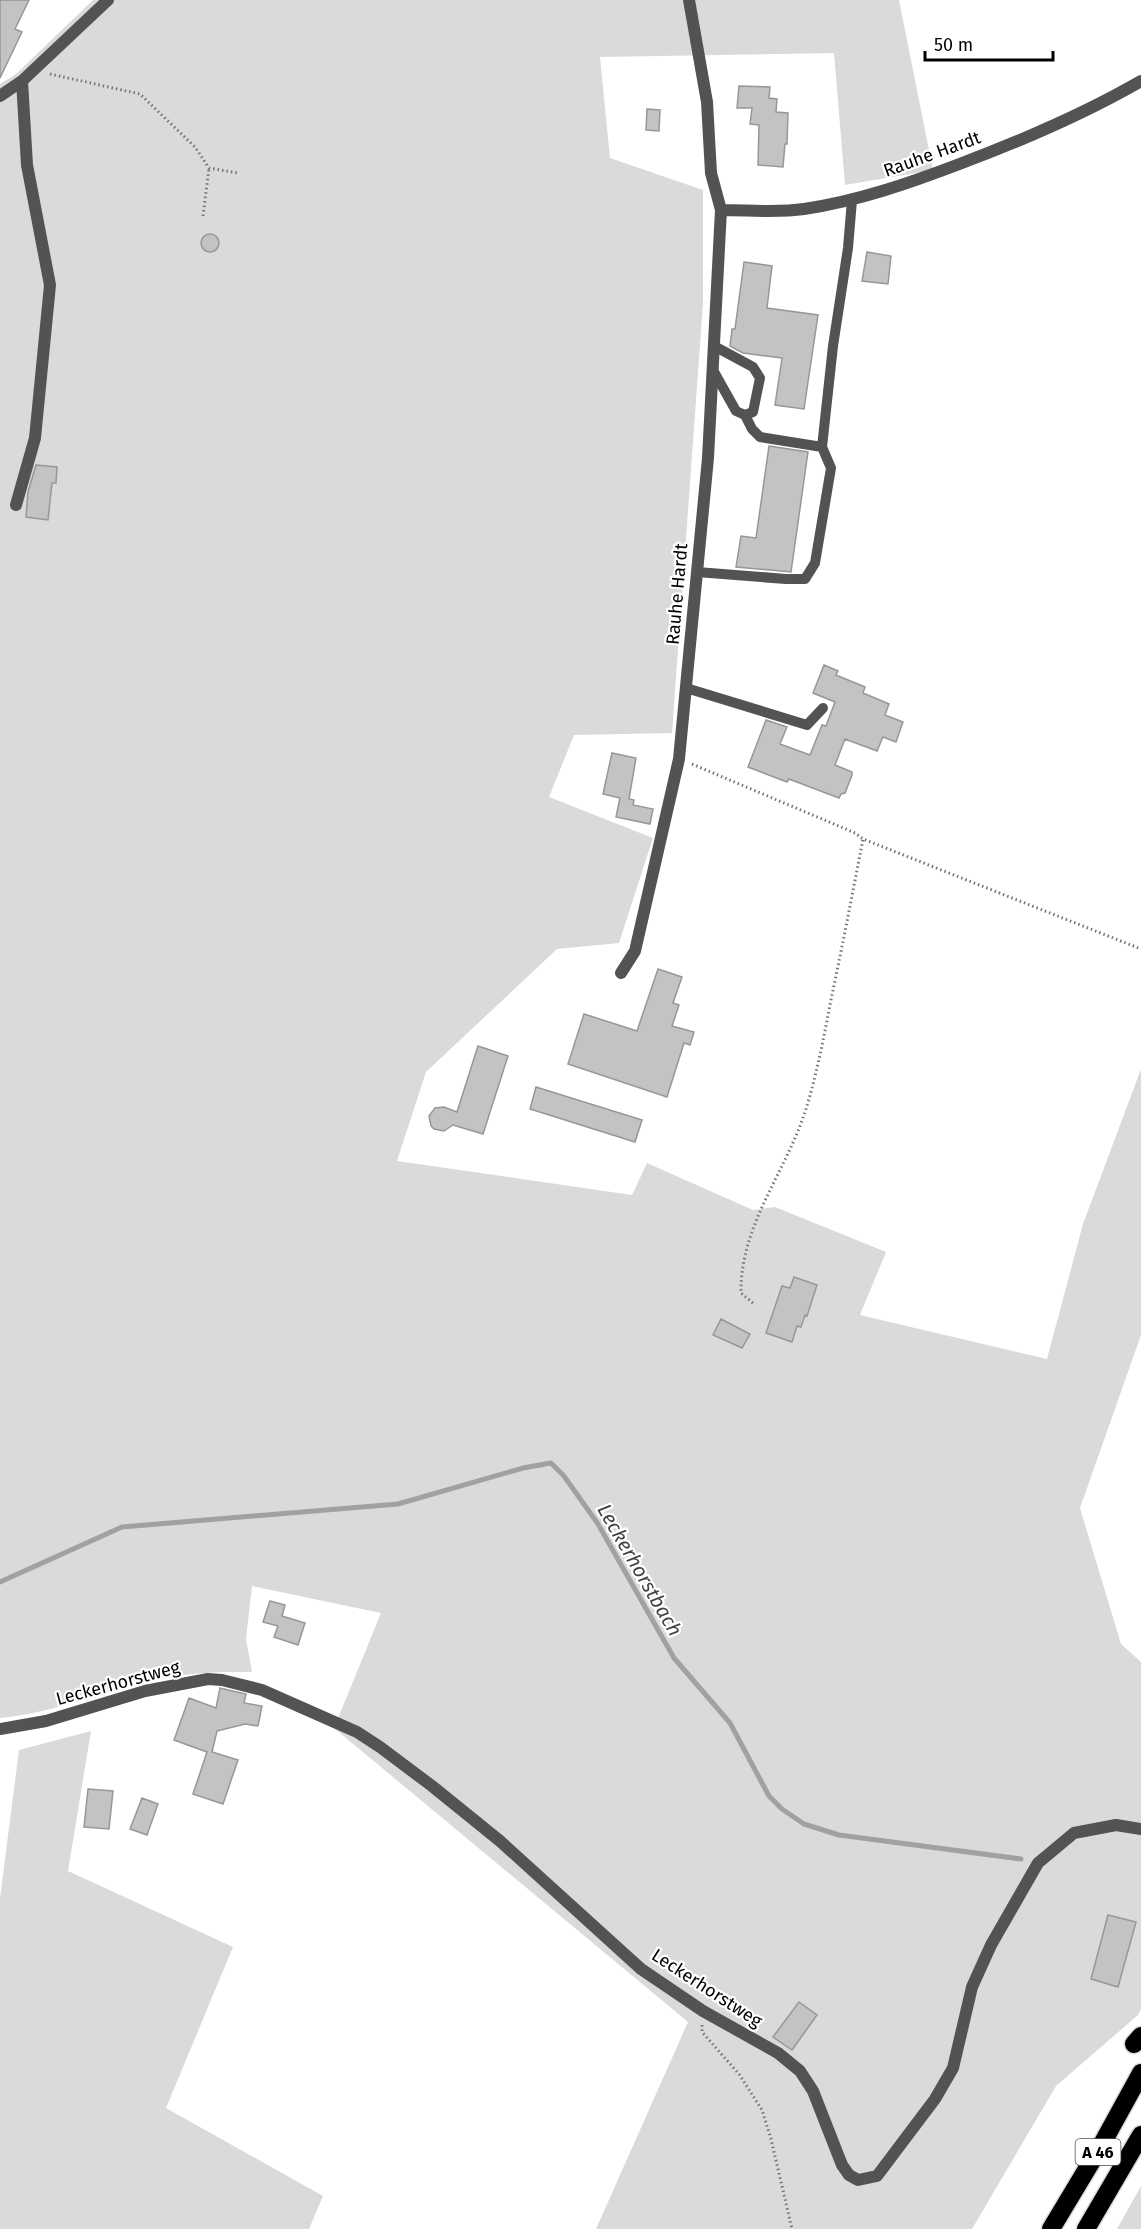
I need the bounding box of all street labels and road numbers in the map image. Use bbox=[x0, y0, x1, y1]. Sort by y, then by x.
street label: Rauhe Hardt bbox=[880, 126, 984, 182]
street label: Rauhe Hardt bbox=[662, 542, 692, 646]
street label: Leckerhorstweg bbox=[54, 1656, 183, 1710]
street label: Leckerhorstweg bbox=[648, 1944, 767, 2032]
road number: A 46 bbox=[1076, 2139, 1120, 2165]

